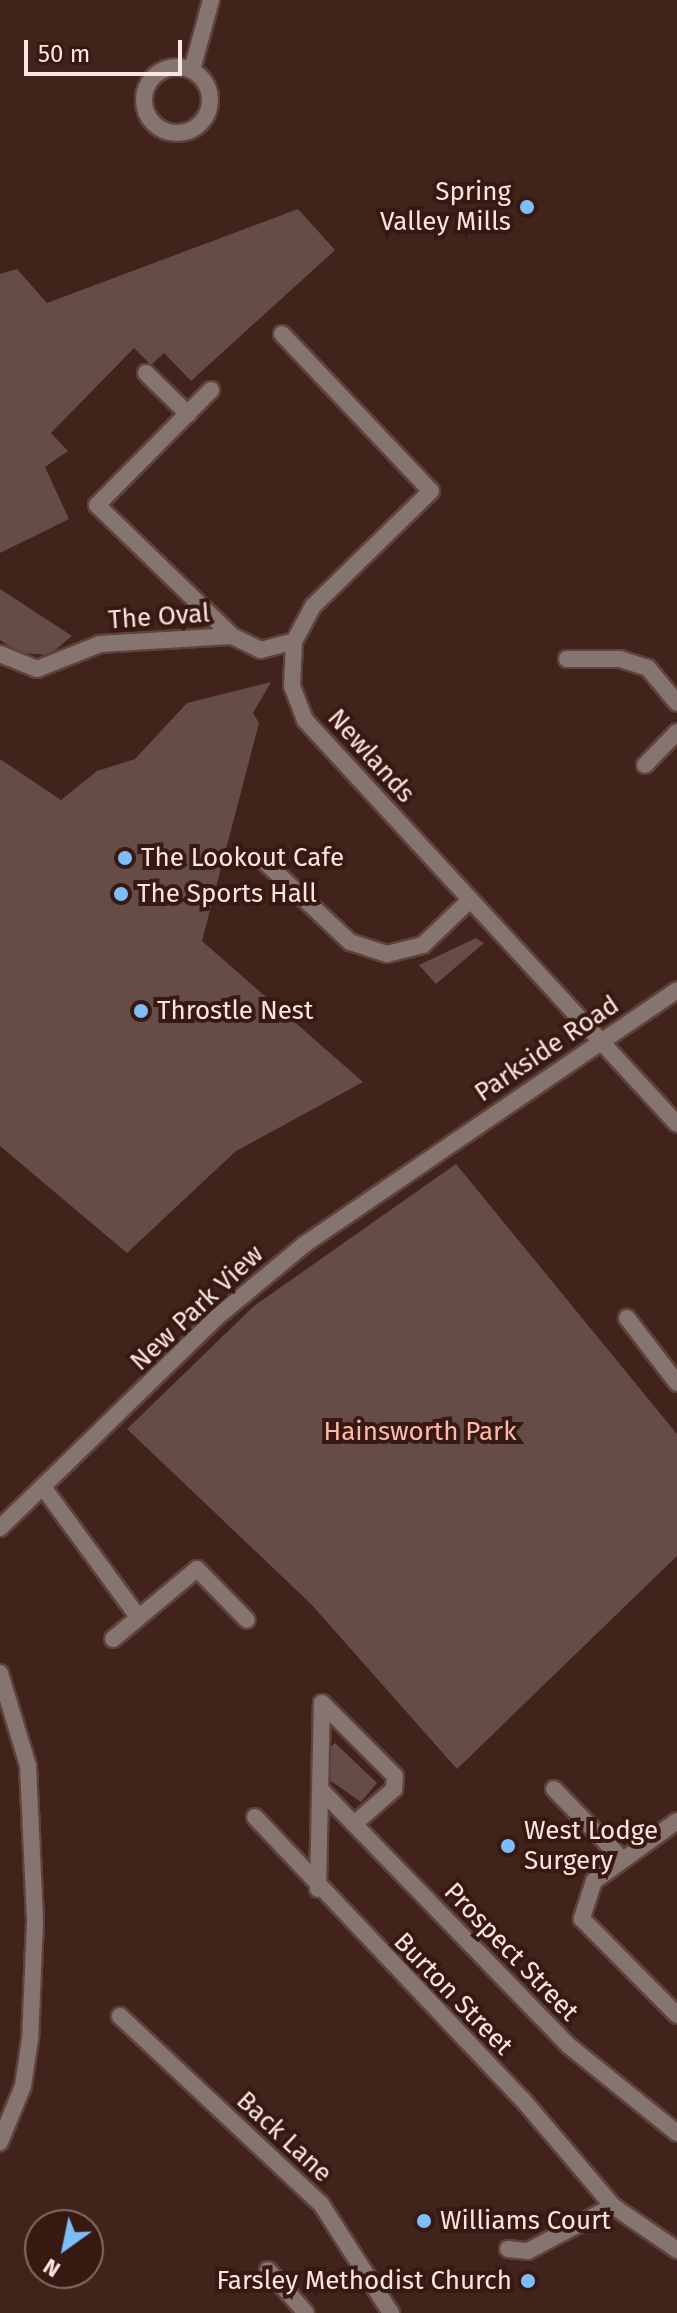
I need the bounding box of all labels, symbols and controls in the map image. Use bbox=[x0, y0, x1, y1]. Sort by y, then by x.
scale bar bbox=[28, 24, 186, 74]
text: 50 m bbox=[38, 40, 90, 68]
place label: Spring Valley Mills bbox=[380, 176, 511, 238]
marker: Spring Valley Mills bbox=[518, 198, 536, 216]
street label: The Oval bbox=[107, 598, 211, 636]
street label: Newlands bbox=[321, 703, 421, 809]
place label: The Lookout Cafe bbox=[141, 842, 344, 874]
marker: The Lookout Cafe bbox=[116, 849, 134, 867]
place label: The Sports Hall bbox=[137, 878, 317, 910]
marker: The Sports Hall bbox=[112, 885, 130, 903]
street label: Parkside Road bbox=[469, 989, 625, 1109]
place label: Throstle Nest bbox=[157, 995, 313, 1027]
marker: Throstle Nest bbox=[132, 1002, 150, 1020]
street label: New Park View bbox=[124, 1239, 270, 1377]
park label: Hainsworth Park bbox=[324, 1416, 516, 1448]
place label: West Lodge Surgery bbox=[524, 1815, 658, 1876]
marker: West Lodge Surgery bbox=[499, 1837, 517, 1855]
street label: Prospect Street bbox=[437, 1876, 585, 2028]
street label: Burton Street bbox=[387, 1926, 519, 2062]
street label: Back Lane bbox=[230, 2085, 338, 2189]
place label: Williams Court bbox=[440, 2205, 611, 2237]
north arrow bbox=[24, 2209, 104, 2289]
marker: Williams Court bbox=[415, 2212, 433, 2230]
text: N bbox=[38, 2253, 65, 2283]
place label: Farsley Methodist Church bbox=[217, 2265, 512, 2297]
marker: Farsley Methodist Church bbox=[519, 2272, 537, 2290]

